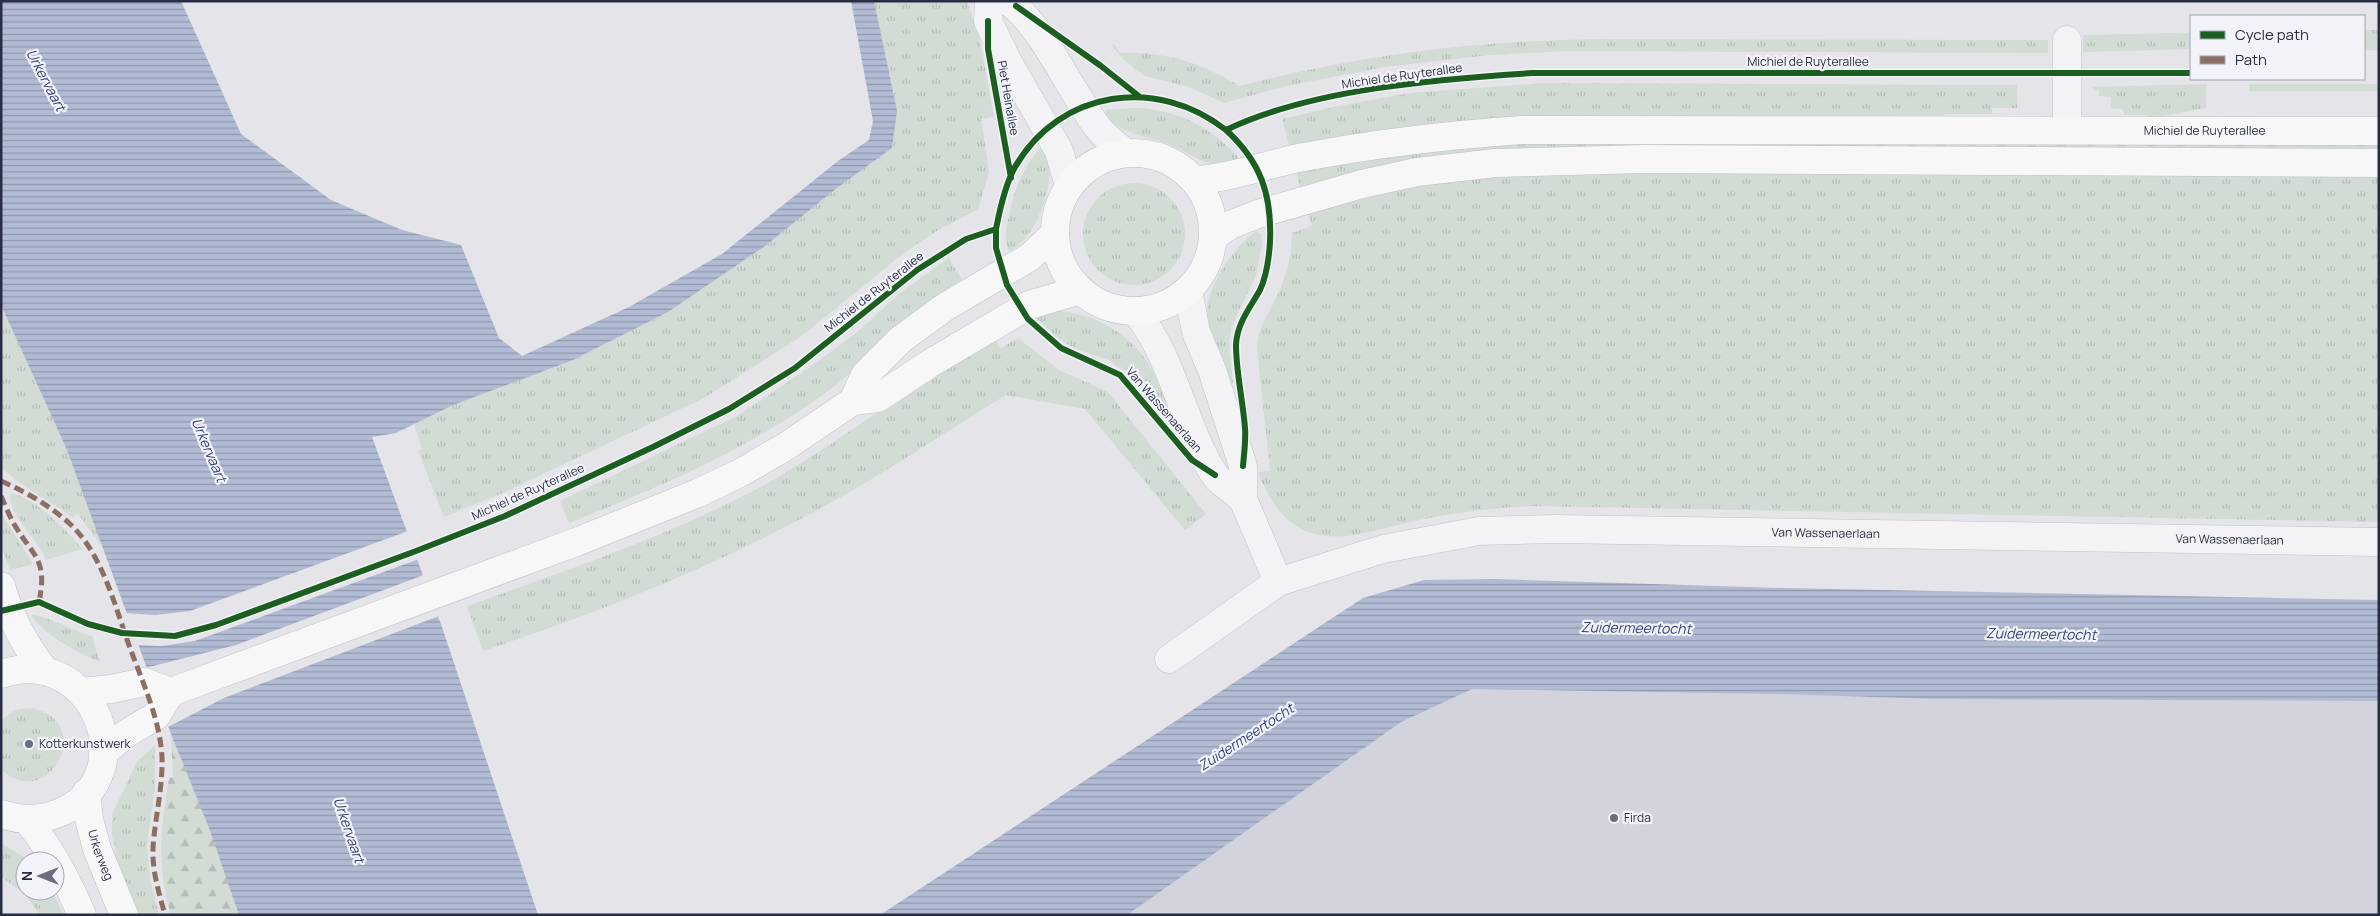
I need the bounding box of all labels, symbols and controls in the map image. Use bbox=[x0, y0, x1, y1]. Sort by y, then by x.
legend bbox=[2190, 15, 2365, 80]
text: Cycle path bbox=[2235, 24, 2309, 45]
water label: Urkervaart bbox=[22, 45, 71, 115]
text: Path bbox=[2235, 49, 2267, 70]
street label: Michiel de Ruyterallee bbox=[1747, 53, 1869, 70]
street label: Piet Heinallee bbox=[994, 59, 1023, 137]
street label: Michiel de Ruyterallee bbox=[1341, 59, 1463, 92]
street label: Michiel de Ruyterallee bbox=[2144, 122, 2266, 139]
street label: Michiel de Ruyterallee bbox=[821, 247, 927, 336]
street label: Van Wassenaerlaan bbox=[1123, 363, 1206, 456]
water label: Urkervaart bbox=[187, 415, 232, 486]
street label: Michiel de Ruyterallee bbox=[469, 459, 587, 524]
street label: Van Wassenaerlaan bbox=[1772, 523, 1880, 542]
street label: Van Wassenaerlaan bbox=[2175, 530, 2284, 548]
water label: Zuidermeertocht bbox=[1581, 617, 1693, 638]
water label: Zuidermeertocht bbox=[1986, 623, 2098, 644]
water label: Zuidermeertocht bbox=[1194, 698, 1298, 775]
place label: Kotterkunstwerk bbox=[39, 735, 132, 752]
marker: Kotterkunstwerk bbox=[23, 738, 35, 750]
water label: Urkervaart bbox=[329, 795, 370, 866]
place label: Firda bbox=[1624, 809, 1651, 826]
marker: Firda bbox=[1608, 812, 1620, 824]
street label: Urkerweg bbox=[84, 828, 118, 883]
north arrow bbox=[15, 851, 65, 901]
text: N bbox=[17, 871, 36, 881]

